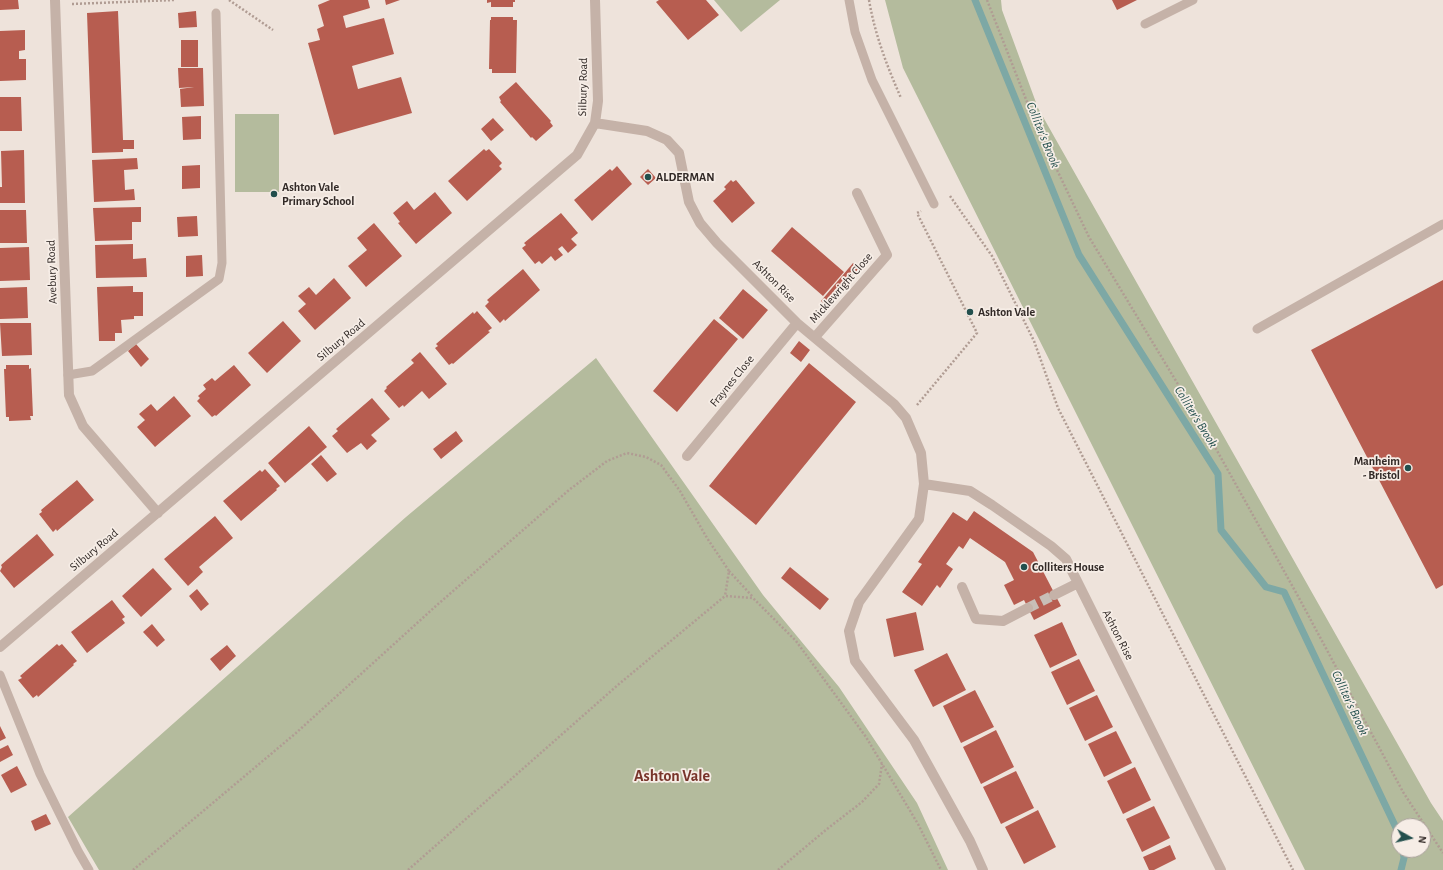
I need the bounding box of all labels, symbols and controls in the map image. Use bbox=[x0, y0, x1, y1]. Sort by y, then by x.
street label: Silbury Road bbox=[575, 58, 591, 116]
water label: Colliter's Brook bbox=[1023, 100, 1063, 170]
place label: ALDERMAN bbox=[656, 170, 714, 184]
marker: ALDERMAN bbox=[643, 172, 653, 182]
place label: Ashton Vale Primary School bbox=[282, 180, 354, 208]
marker: Ashton Vale Primary School bbox=[269, 189, 279, 199]
street label: Avebury Road bbox=[44, 240, 60, 304]
street label: Micklewright Close bbox=[806, 250, 876, 326]
street label: Ashton Rise bbox=[750, 257, 798, 305]
place label: Ashton Vale bbox=[978, 305, 1035, 319]
marker: Ashton Vale bbox=[965, 307, 975, 317]
street label: Silbury Road bbox=[314, 316, 368, 364]
street label: Fraynes Close bbox=[707, 352, 757, 410]
water label: Colliter's Brook bbox=[1171, 383, 1221, 451]
place label: Manheim - Bristol bbox=[1354, 454, 1400, 482]
marker: Manheim - Bristol bbox=[1403, 463, 1413, 473]
street label: Silbury Road bbox=[67, 526, 121, 574]
place label: Colliters House bbox=[1032, 560, 1104, 574]
marker: Colliters House bbox=[1019, 562, 1029, 572]
street label: Ashton Rise bbox=[1099, 607, 1137, 663]
water label: Colliter's Brook bbox=[1328, 668, 1372, 738]
district label: Ashton Vale bbox=[634, 766, 710, 786]
north arrow bbox=[1391, 818, 1431, 858]
text: N bbox=[1416, 835, 1428, 844]

